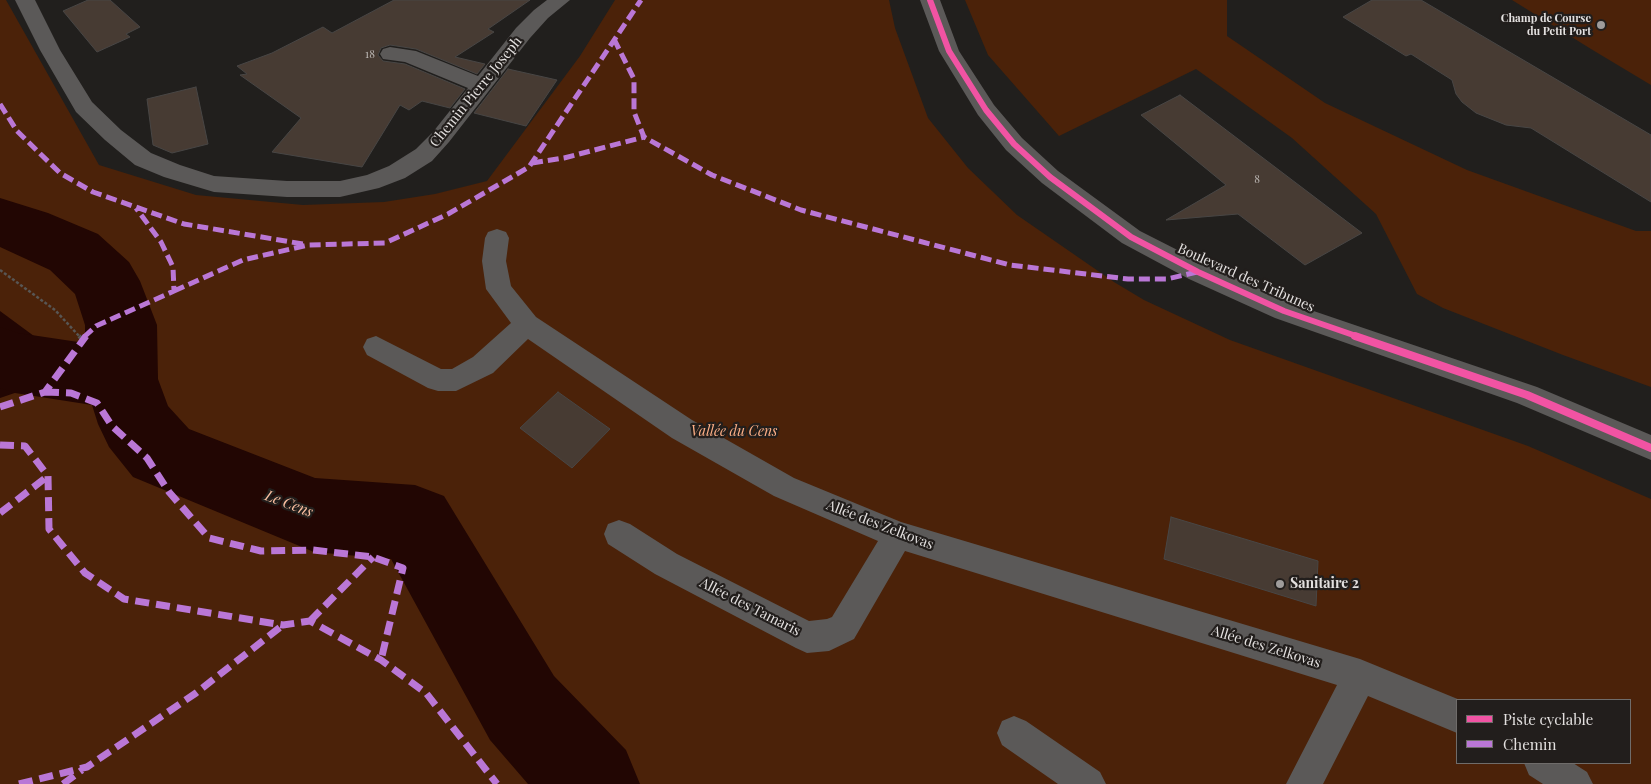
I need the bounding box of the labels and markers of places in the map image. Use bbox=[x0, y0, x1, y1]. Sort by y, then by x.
place label: Champ de Course du Petit Port bbox=[1501, 12, 1591, 38]
marker: Champ de Course du Petit Port bbox=[1595, 19, 1607, 31]
place label: Sanitaire 2 bbox=[1290, 576, 1359, 592]
marker: Sanitaire 2 bbox=[1274, 578, 1286, 590]

